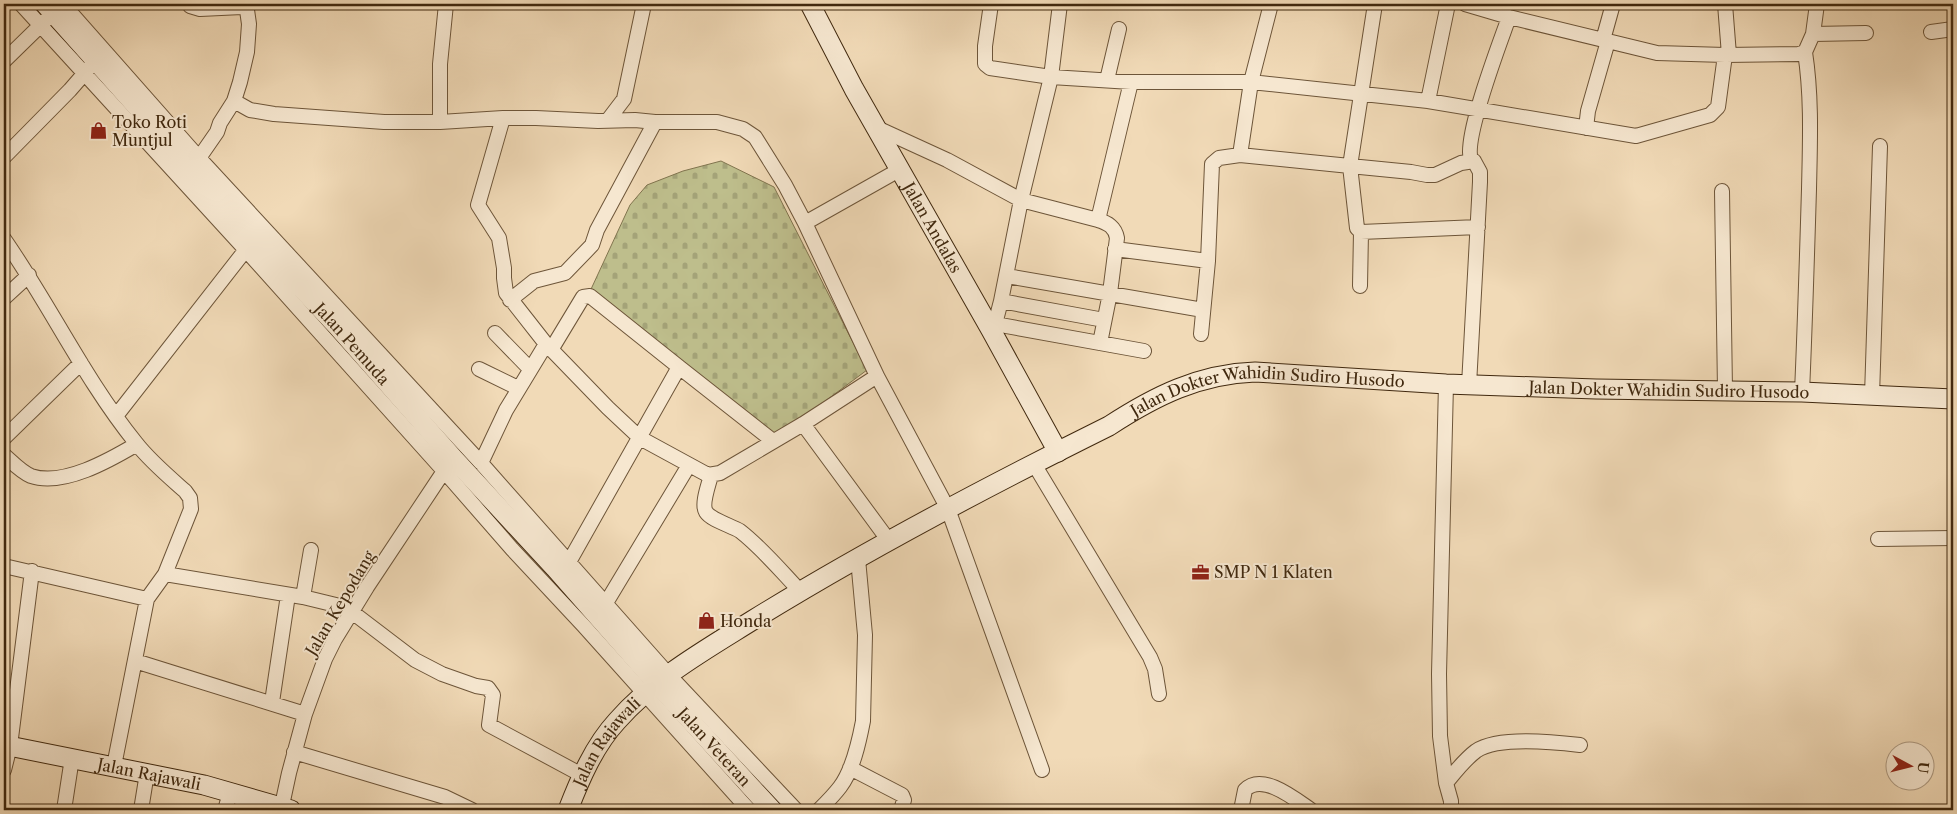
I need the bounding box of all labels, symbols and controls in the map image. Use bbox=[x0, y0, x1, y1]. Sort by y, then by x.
place label: Toko Roti Muntjul bbox=[112, 112, 187, 150]
shop icon: Toko Roti Muntjul bbox=[88, 121, 108, 141]
street label: Jalan Andalas bbox=[898, 176, 966, 276]
street label: Jalan Pemuda bbox=[308, 296, 394, 389]
street label: Jalan Dokter Wahidin Sudiro Husodo bbox=[1124, 362, 1405, 422]
street label: Jalan Dokter Wahidin Sudiro Husodo bbox=[1525, 377, 1810, 402]
street label: Jalan Kepodang bbox=[299, 547, 379, 662]
office icon: SMP N 1 Klaten bbox=[1190, 562, 1210, 582]
place label: SMP N 1 Klaten bbox=[1214, 562, 1333, 582]
shop icon: Honda bbox=[696, 611, 716, 631]
place label: Honda bbox=[720, 611, 772, 631]
street label: Jalan Rajawali bbox=[568, 693, 644, 792]
street label: Jalan Veteran bbox=[671, 701, 755, 790]
north arrow bbox=[1884, 742, 1934, 792]
street label: Jalan Rajawali bbox=[93, 753, 203, 794]
text: U bbox=[1913, 761, 1933, 775]

